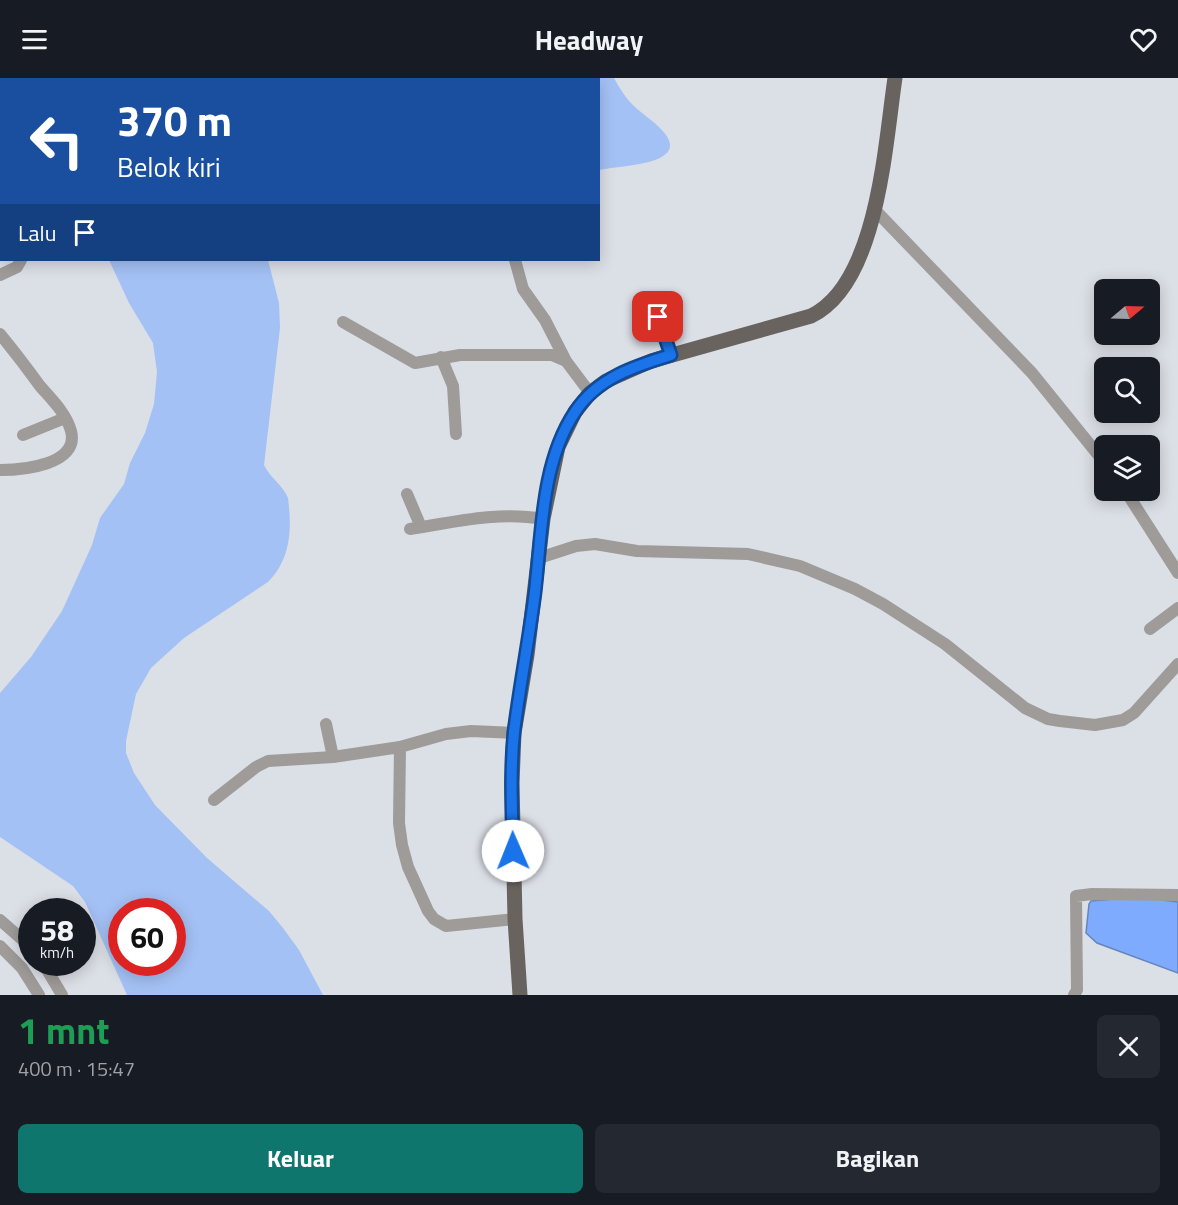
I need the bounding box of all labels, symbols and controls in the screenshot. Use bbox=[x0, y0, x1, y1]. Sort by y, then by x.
text: Headway bbox=[535, 19, 643, 60]
icon: menu bbox=[18, 23, 51, 56]
icon: heart bbox=[1127, 23, 1160, 56]
text: 370 m bbox=[117, 88, 232, 152]
icon: left bbox=[18, 102, 96, 180]
text: Belok kiri bbox=[117, 146, 221, 187]
text: Lalu bbox=[18, 216, 56, 250]
icon: arrive bbox=[68, 216, 101, 249]
north arrow bbox=[1094, 279, 1160, 345]
map controls bbox=[1094, 279, 1160, 501]
pin bbox=[632, 291, 683, 342]
icon: arrive bbox=[641, 300, 674, 333]
button: search bbox=[1094, 357, 1160, 423]
button: layers bbox=[1094, 435, 1160, 501]
position arrow bbox=[481, 819, 545, 883]
speed limit sign: 60 bbox=[108, 898, 186, 976]
text: 58 bbox=[40, 907, 74, 953]
text: km/h bbox=[40, 941, 74, 964]
text: 1 mnt bbox=[18, 1003, 109, 1058]
button: close bbox=[1097, 1015, 1160, 1078]
text: 400 m · 15:47 bbox=[18, 1053, 135, 1084]
button: Keluar bbox=[18, 1124, 583, 1193]
button: Bagikan bbox=[595, 1124, 1160, 1193]

